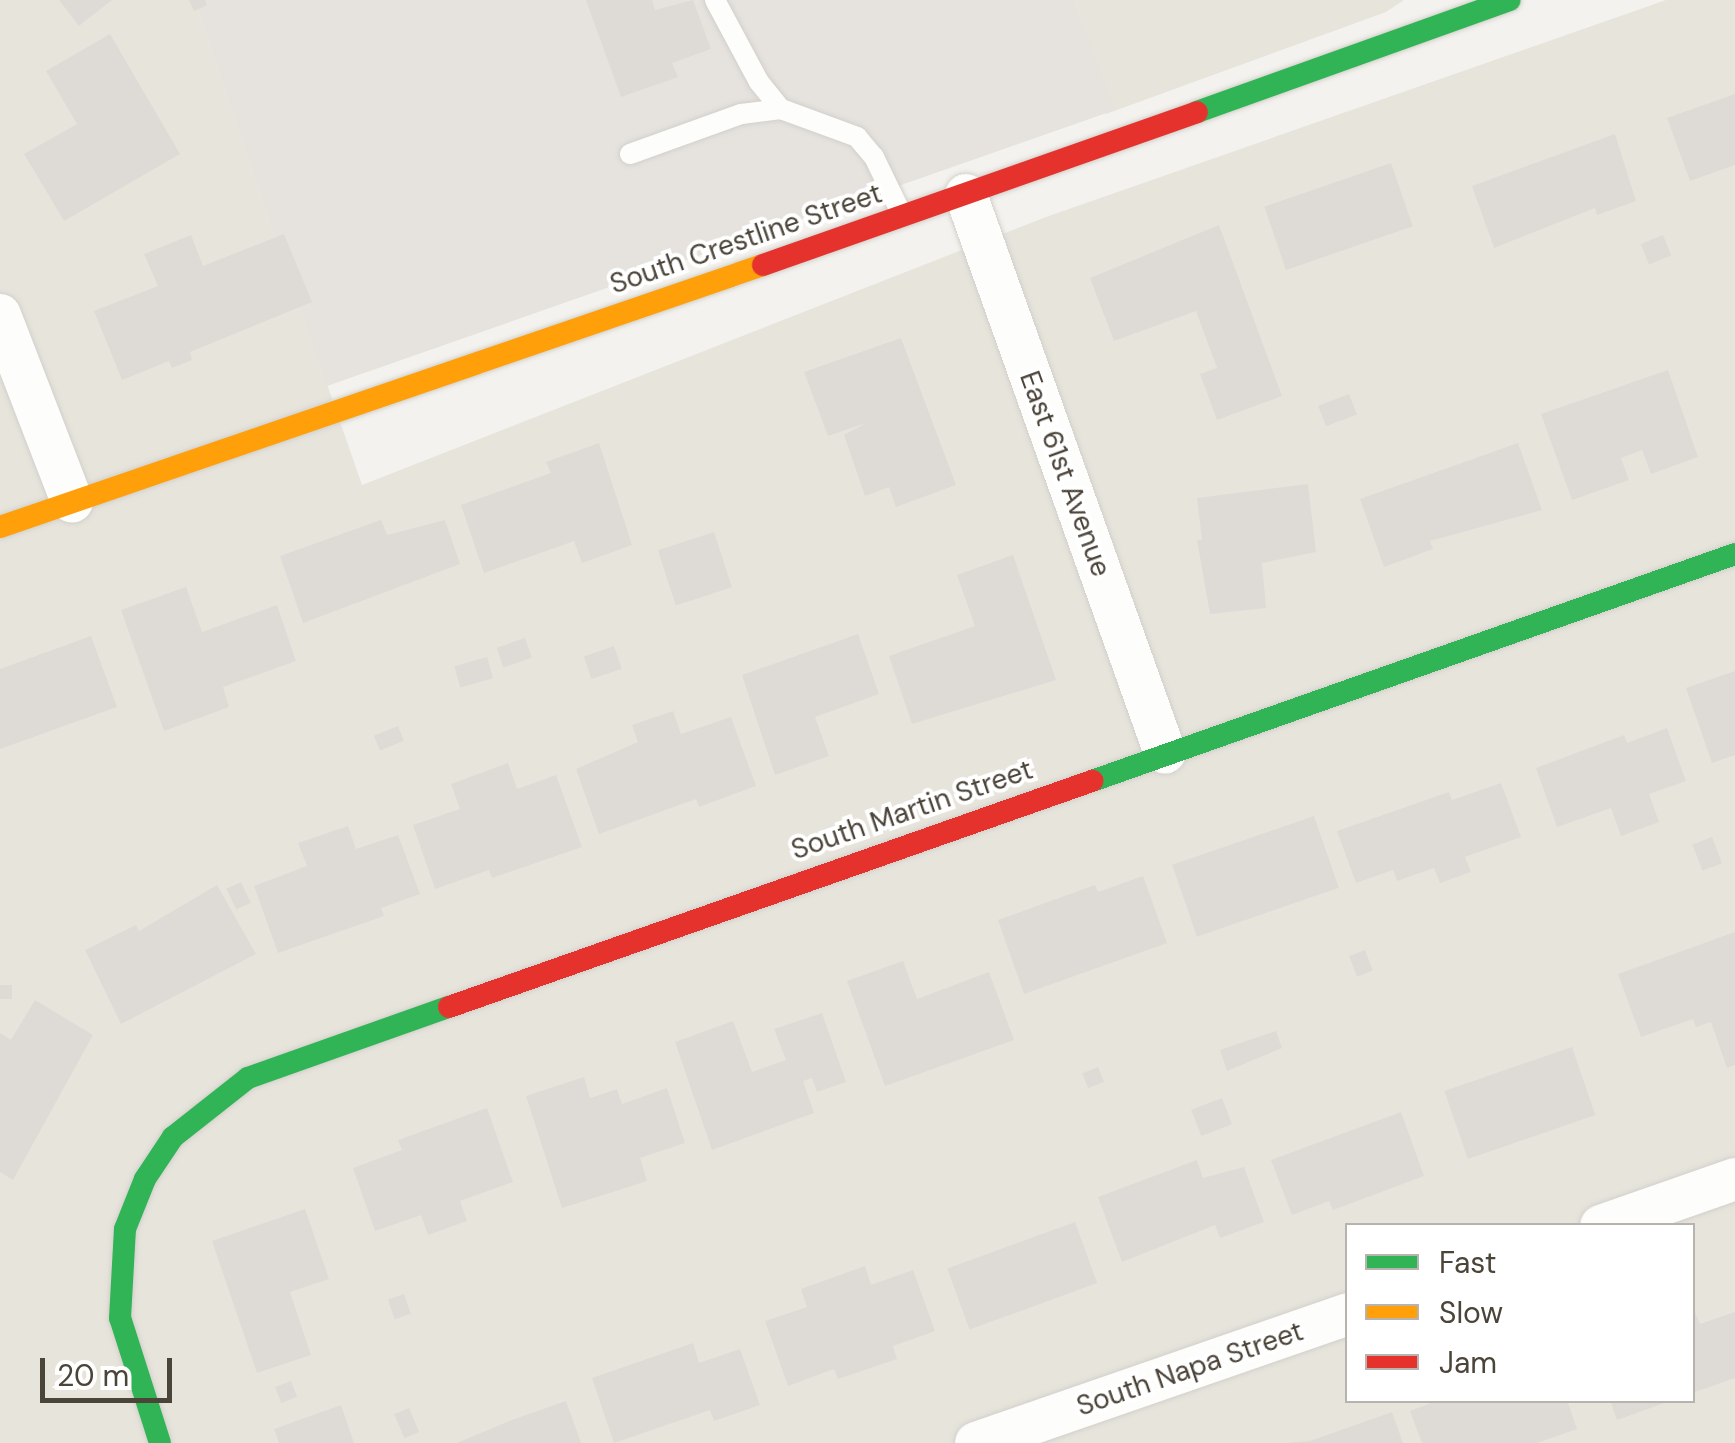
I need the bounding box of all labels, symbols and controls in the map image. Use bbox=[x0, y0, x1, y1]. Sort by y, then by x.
street label: South Crestline Street bbox=[606, 177, 886, 301]
street label: East 61st Avenue bbox=[1012, 367, 1118, 581]
street label: South Martin Street bbox=[787, 753, 1037, 867]
legend bbox=[1345, 1223, 1695, 1403]
text: Fast bbox=[1439, 1243, 1497, 1282]
text: Slow bbox=[1439, 1293, 1503, 1332]
street label: South Napa Street bbox=[1072, 1314, 1308, 1424]
scale bar bbox=[45, 1338, 178, 1400]
text: Jam bbox=[1439, 1343, 1497, 1382]
text: 20 m bbox=[57, 1356, 129, 1395]

